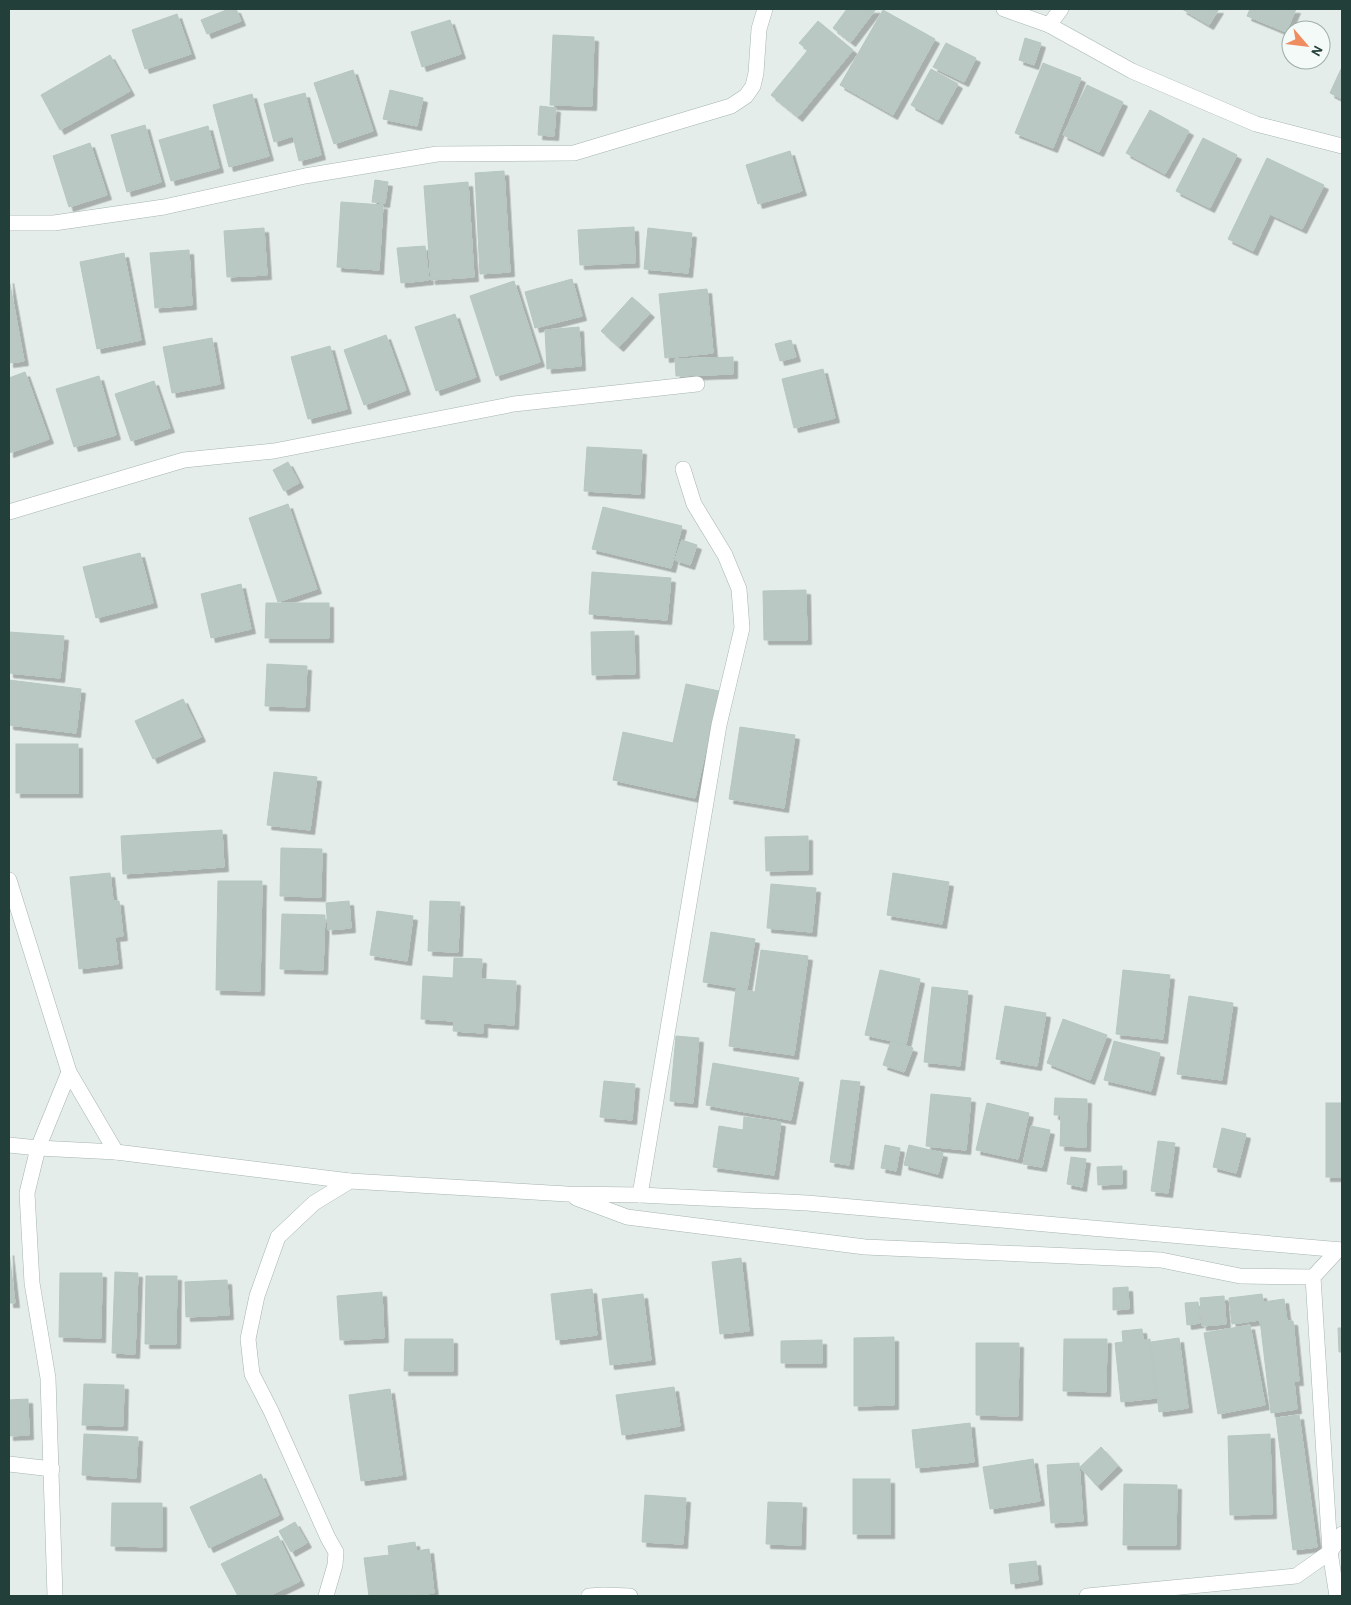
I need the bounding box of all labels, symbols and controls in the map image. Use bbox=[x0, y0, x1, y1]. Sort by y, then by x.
north arrow bbox=[1281, 20, 1331, 70]
text: N bbox=[1308, 43, 1325, 58]

